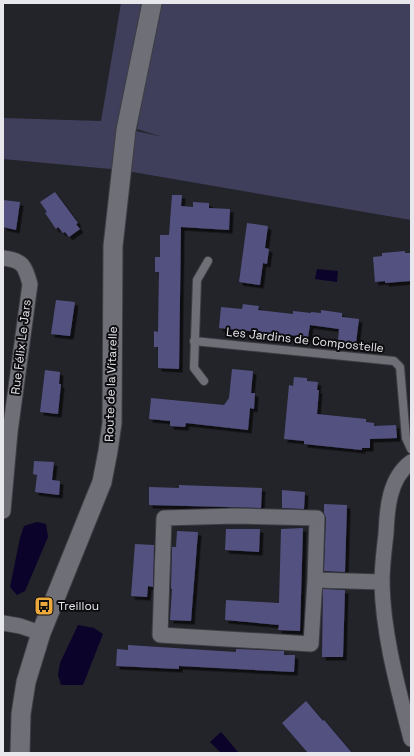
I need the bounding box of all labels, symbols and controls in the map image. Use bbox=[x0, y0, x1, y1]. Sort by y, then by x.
street label: Rue Félix Le Jars bbox=[7, 298, 35, 396]
street label: Les Jardins de Compostelle bbox=[225, 324, 385, 356]
street label: Route de la Vitarelle bbox=[101, 326, 121, 442]
bus stop icon: Treillou bbox=[33, 595, 55, 617]
place label: Treillou bbox=[58, 598, 99, 614]

